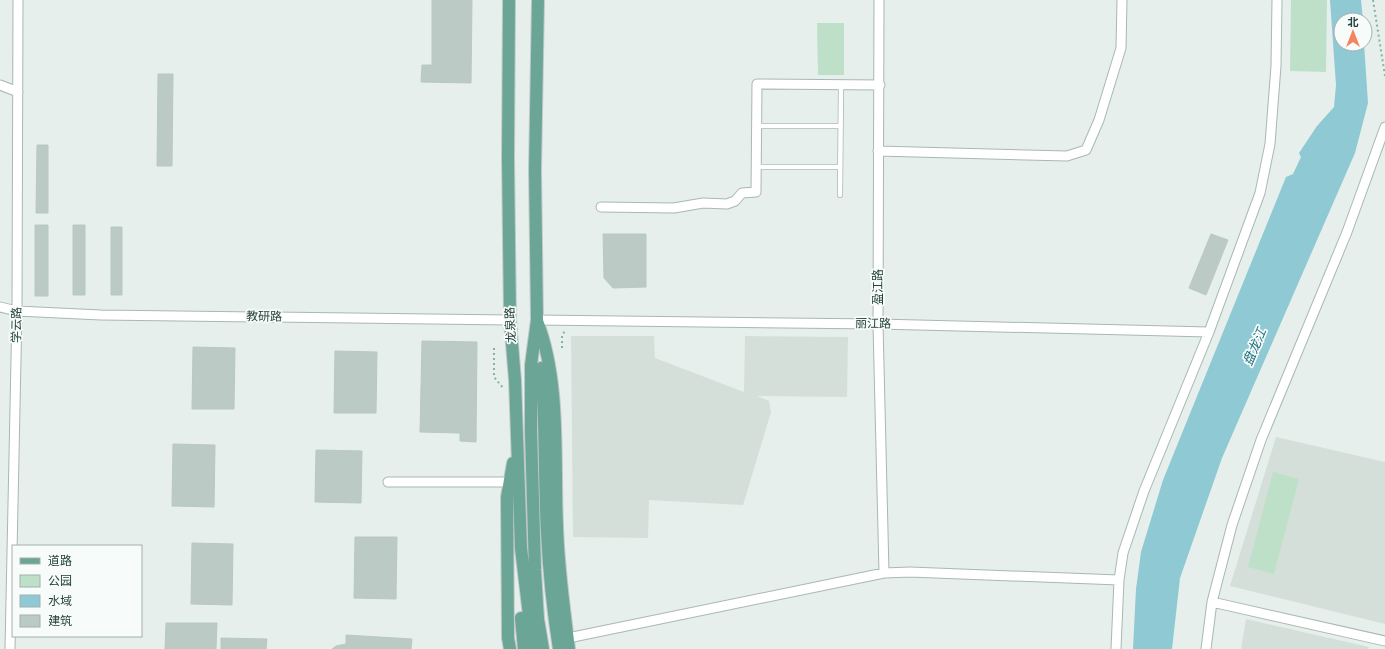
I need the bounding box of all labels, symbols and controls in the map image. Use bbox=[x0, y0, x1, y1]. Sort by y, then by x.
north arrow bbox=[1333, 12, 1373, 52]
text: 北 bbox=[1348, 16, 1359, 29]
street label: 盈江路 bbox=[871, 269, 886, 305]
street label: 学云路 bbox=[9, 307, 25, 343]
street label: 龙泉路 bbox=[503, 307, 519, 343]
street label: 教研路 bbox=[246, 309, 282, 325]
street label: 丽江路 bbox=[855, 316, 891, 332]
water label: 盘龙江 bbox=[1240, 324, 1271, 368]
legend bbox=[12, 545, 142, 637]
text: 道路 bbox=[48, 554, 72, 569]
text: 公园 bbox=[48, 574, 72, 589]
text: 水域 bbox=[48, 594, 72, 609]
text: 建筑 bbox=[48, 614, 72, 629]

